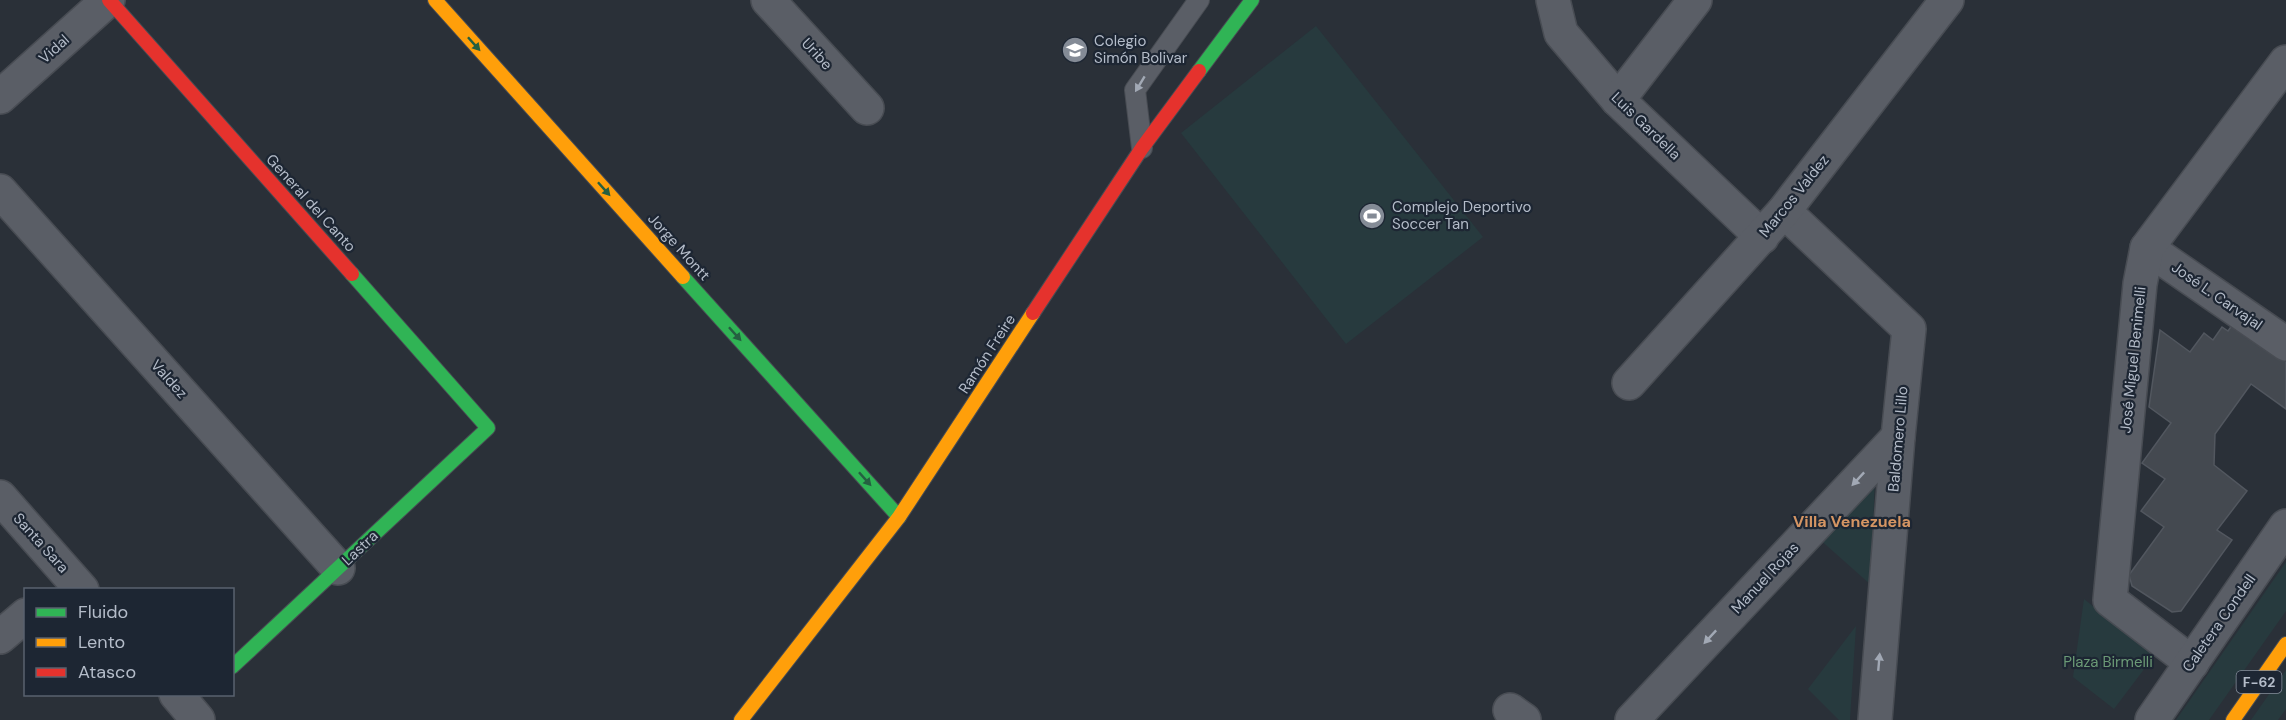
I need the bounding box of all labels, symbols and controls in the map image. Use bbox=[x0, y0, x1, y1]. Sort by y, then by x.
street label: Vidal bbox=[34, 30, 74, 68]
place label: Colegio Simón Bolivar bbox=[1094, 31, 1188, 68]
street label: Uribe bbox=[797, 34, 837, 74]
school or university icon: Colegio Simón Bolivar bbox=[1060, 35, 1090, 65]
one-way arrow bbox=[467, 36, 481, 51]
one-way arrow bbox=[1135, 76, 1145, 93]
street label: Luis Gardella bbox=[1607, 88, 1685, 164]
street label: General del Canto bbox=[262, 150, 360, 256]
street label: Marcos Valdez bbox=[1755, 151, 1833, 241]
one-way arrow bbox=[597, 182, 611, 196]
place label: Complejo Deportivo Soccer Tan bbox=[1392, 197, 1531, 234]
sports icon: Complejo Deportivo Soccer Tan bbox=[1357, 201, 1387, 231]
street label: Jorge Montt bbox=[643, 209, 715, 285]
street label: José L. Carvajal bbox=[2168, 257, 2266, 335]
street label: José Miguel Benimelli bbox=[2115, 286, 2151, 434]
street label: Ramón Freire bbox=[954, 310, 1020, 398]
one-way arrow bbox=[728, 326, 741, 341]
street label: Valdez bbox=[146, 355, 192, 403]
street label: Baldomero Lillo bbox=[1883, 385, 1913, 493]
one-way arrow bbox=[858, 471, 871, 486]
one-way arrow bbox=[1851, 472, 1865, 487]
street label: Santa Sara bbox=[9, 509, 73, 577]
district label: Villa Venezuela bbox=[1793, 511, 1911, 532]
street label: Lastra bbox=[338, 526, 382, 570]
street label: Manuel Rojas bbox=[1727, 538, 1803, 618]
street label: Caletera Condell bbox=[2178, 570, 2260, 676]
legend bbox=[24, 588, 234, 696]
text: Fluido bbox=[78, 600, 128, 624]
one-way arrow bbox=[1703, 629, 1717, 644]
text: Lento bbox=[78, 630, 125, 654]
one-way arrow bbox=[1874, 652, 1884, 671]
park label: Plaza Birmelli bbox=[2063, 652, 2153, 672]
text: Atasco bbox=[78, 660, 136, 684]
road number: F-62 bbox=[2236, 671, 2282, 693]

